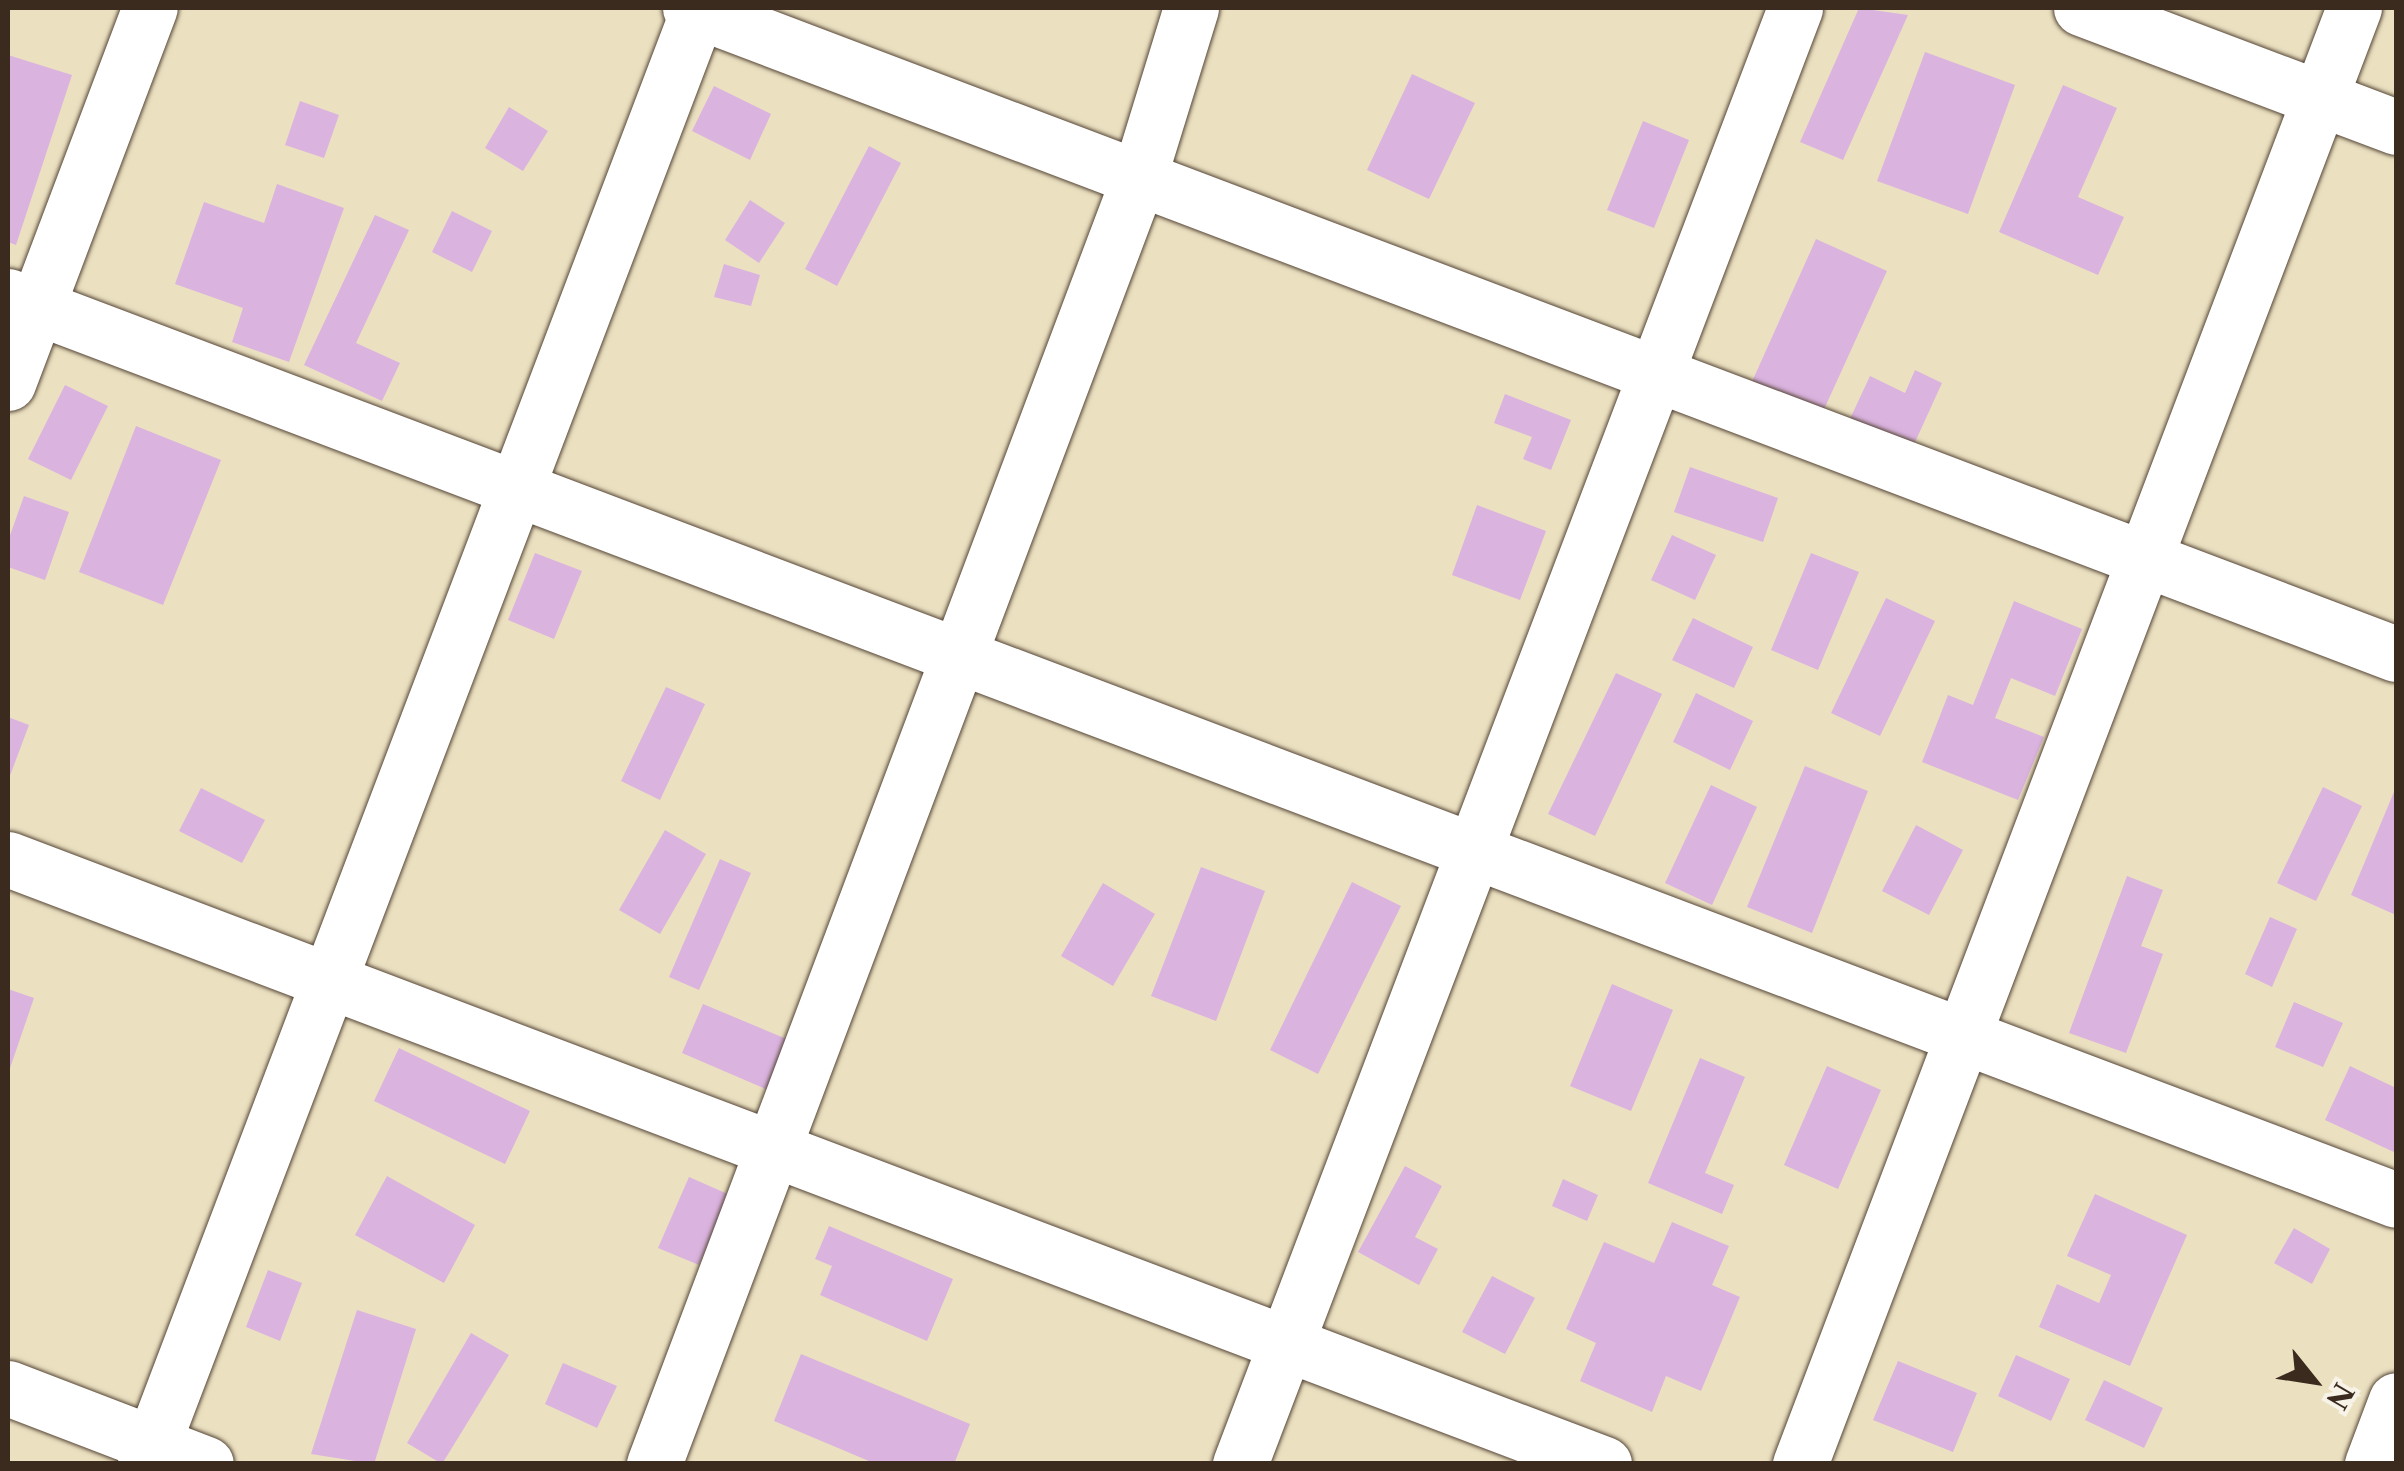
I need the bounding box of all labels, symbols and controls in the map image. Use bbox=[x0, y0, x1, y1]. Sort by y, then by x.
north arrow bbox=[2264, 1331, 2364, 1431]
text: N bbox=[2319, 1377, 2361, 1415]

